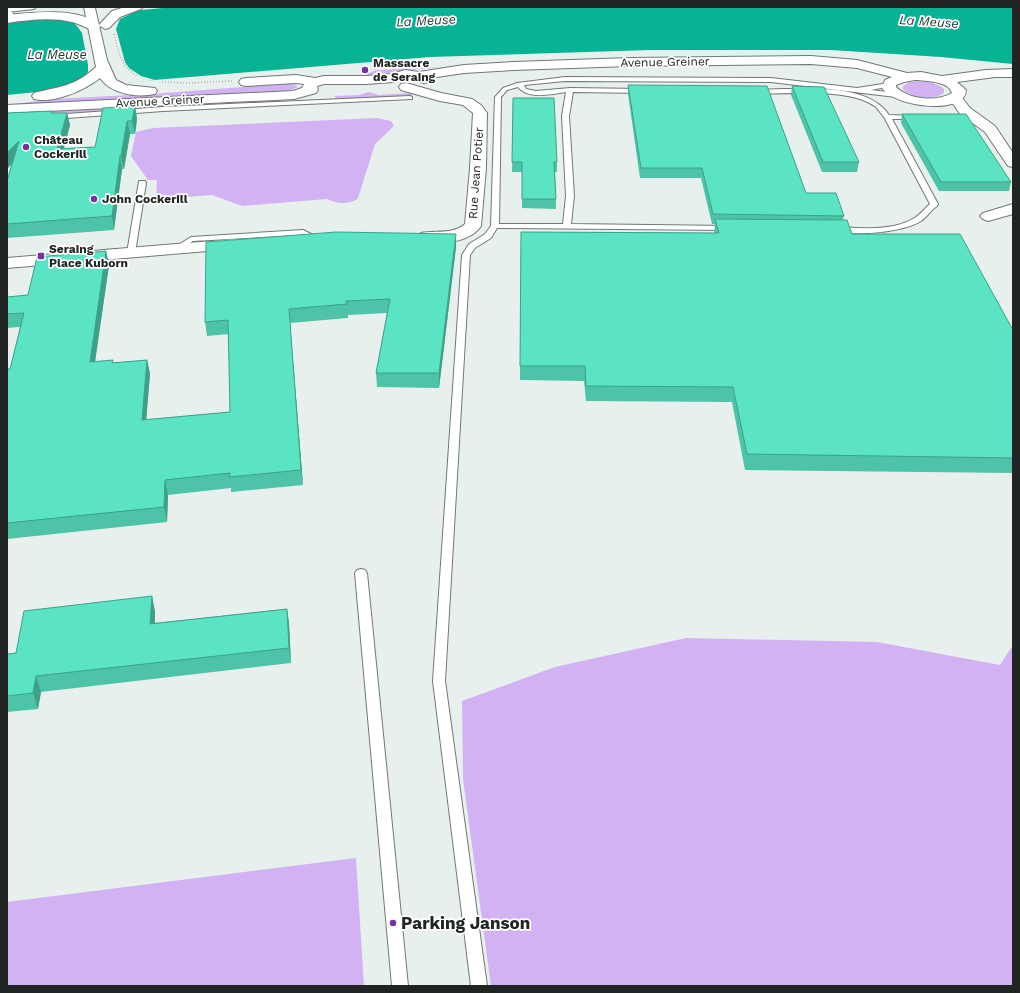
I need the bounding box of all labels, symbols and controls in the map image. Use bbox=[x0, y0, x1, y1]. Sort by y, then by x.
water label: La Meuse bbox=[396, 11, 456, 30]
water label: La Meuse bbox=[899, 12, 959, 31]
water label: La Meuse bbox=[27, 47, 87, 62]
street label: Avenue Greiner bbox=[620, 54, 710, 70]
place label: Massacre de Seraing bbox=[373, 56, 436, 84]
marker: Massacre de Seraing bbox=[360, 65, 370, 75]
street label: Avenue Greiner bbox=[115, 92, 205, 110]
street label: Rue Jean Potier bbox=[466, 126, 486, 220]
place label: Château Cockerill bbox=[34, 133, 87, 161]
marker: Château Cockerill bbox=[21, 142, 31, 152]
place label: John Cockerill bbox=[102, 192, 188, 206]
marker: John Cockerill bbox=[89, 194, 99, 204]
place label: Seraing Place Kuborn bbox=[49, 242, 128, 270]
marker: Seraing Place Kuborn bbox=[36, 251, 46, 261]
place label: Parking Janson bbox=[401, 913, 530, 933]
marker: Parking Janson bbox=[388, 918, 398, 928]

